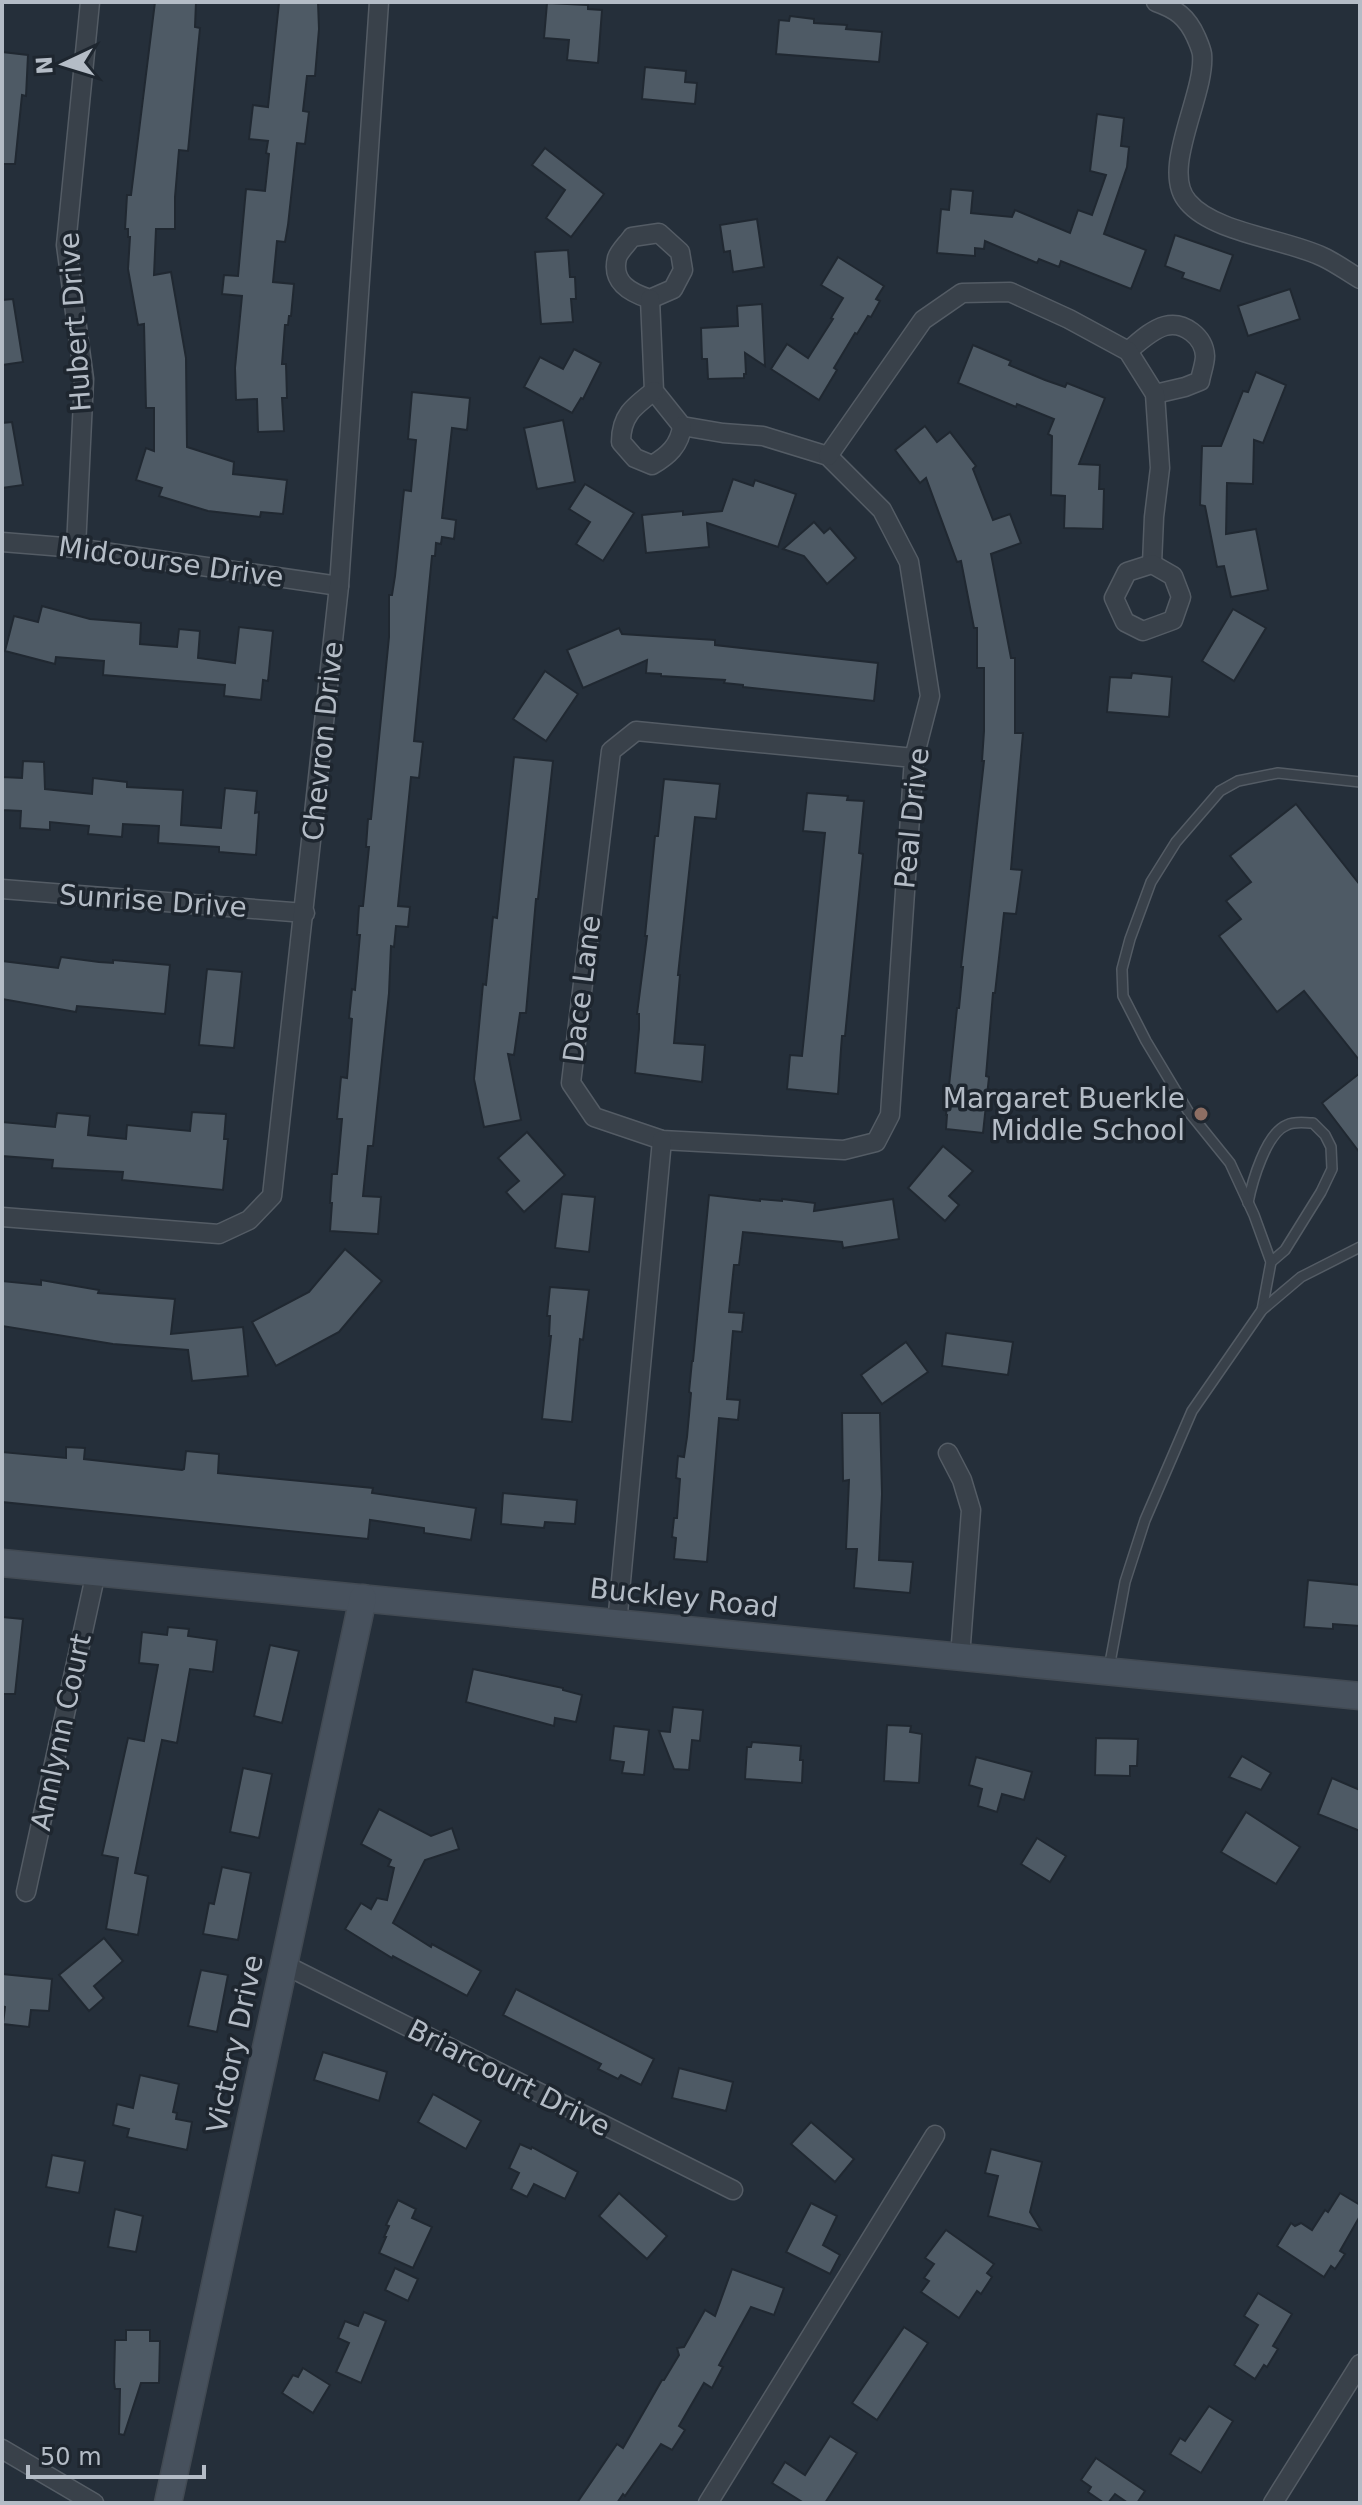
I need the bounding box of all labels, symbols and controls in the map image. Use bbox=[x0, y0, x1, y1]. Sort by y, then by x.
north arrow bbox=[24, 24, 104, 104]
text: N bbox=[31, 55, 58, 75]
street label: Hubert Drive bbox=[52, 231, 98, 413]
street label: Midcourse Drive bbox=[56, 530, 286, 594]
street label: Chevron Drive bbox=[296, 640, 350, 842]
street label: Peal Drive bbox=[888, 746, 936, 890]
street label: Sunrise Drive bbox=[58, 878, 248, 924]
street label: Dace Lane bbox=[557, 914, 607, 1064]
place label: Margaret Buerkle Middle School bbox=[943, 1082, 1185, 1147]
marker: Margaret Buerkle Middle School bbox=[1192, 1105, 1210, 1123]
street label: Buckley Road bbox=[588, 1572, 780, 1624]
street label: Annlynn Court bbox=[24, 1631, 98, 1833]
street label: Victory Drive bbox=[200, 1952, 270, 2136]
street label: Briarcourt Drive bbox=[402, 2013, 616, 2143]
scale bar bbox=[28, 2429, 204, 2479]
text: 50 m bbox=[40, 2443, 102, 2471]

